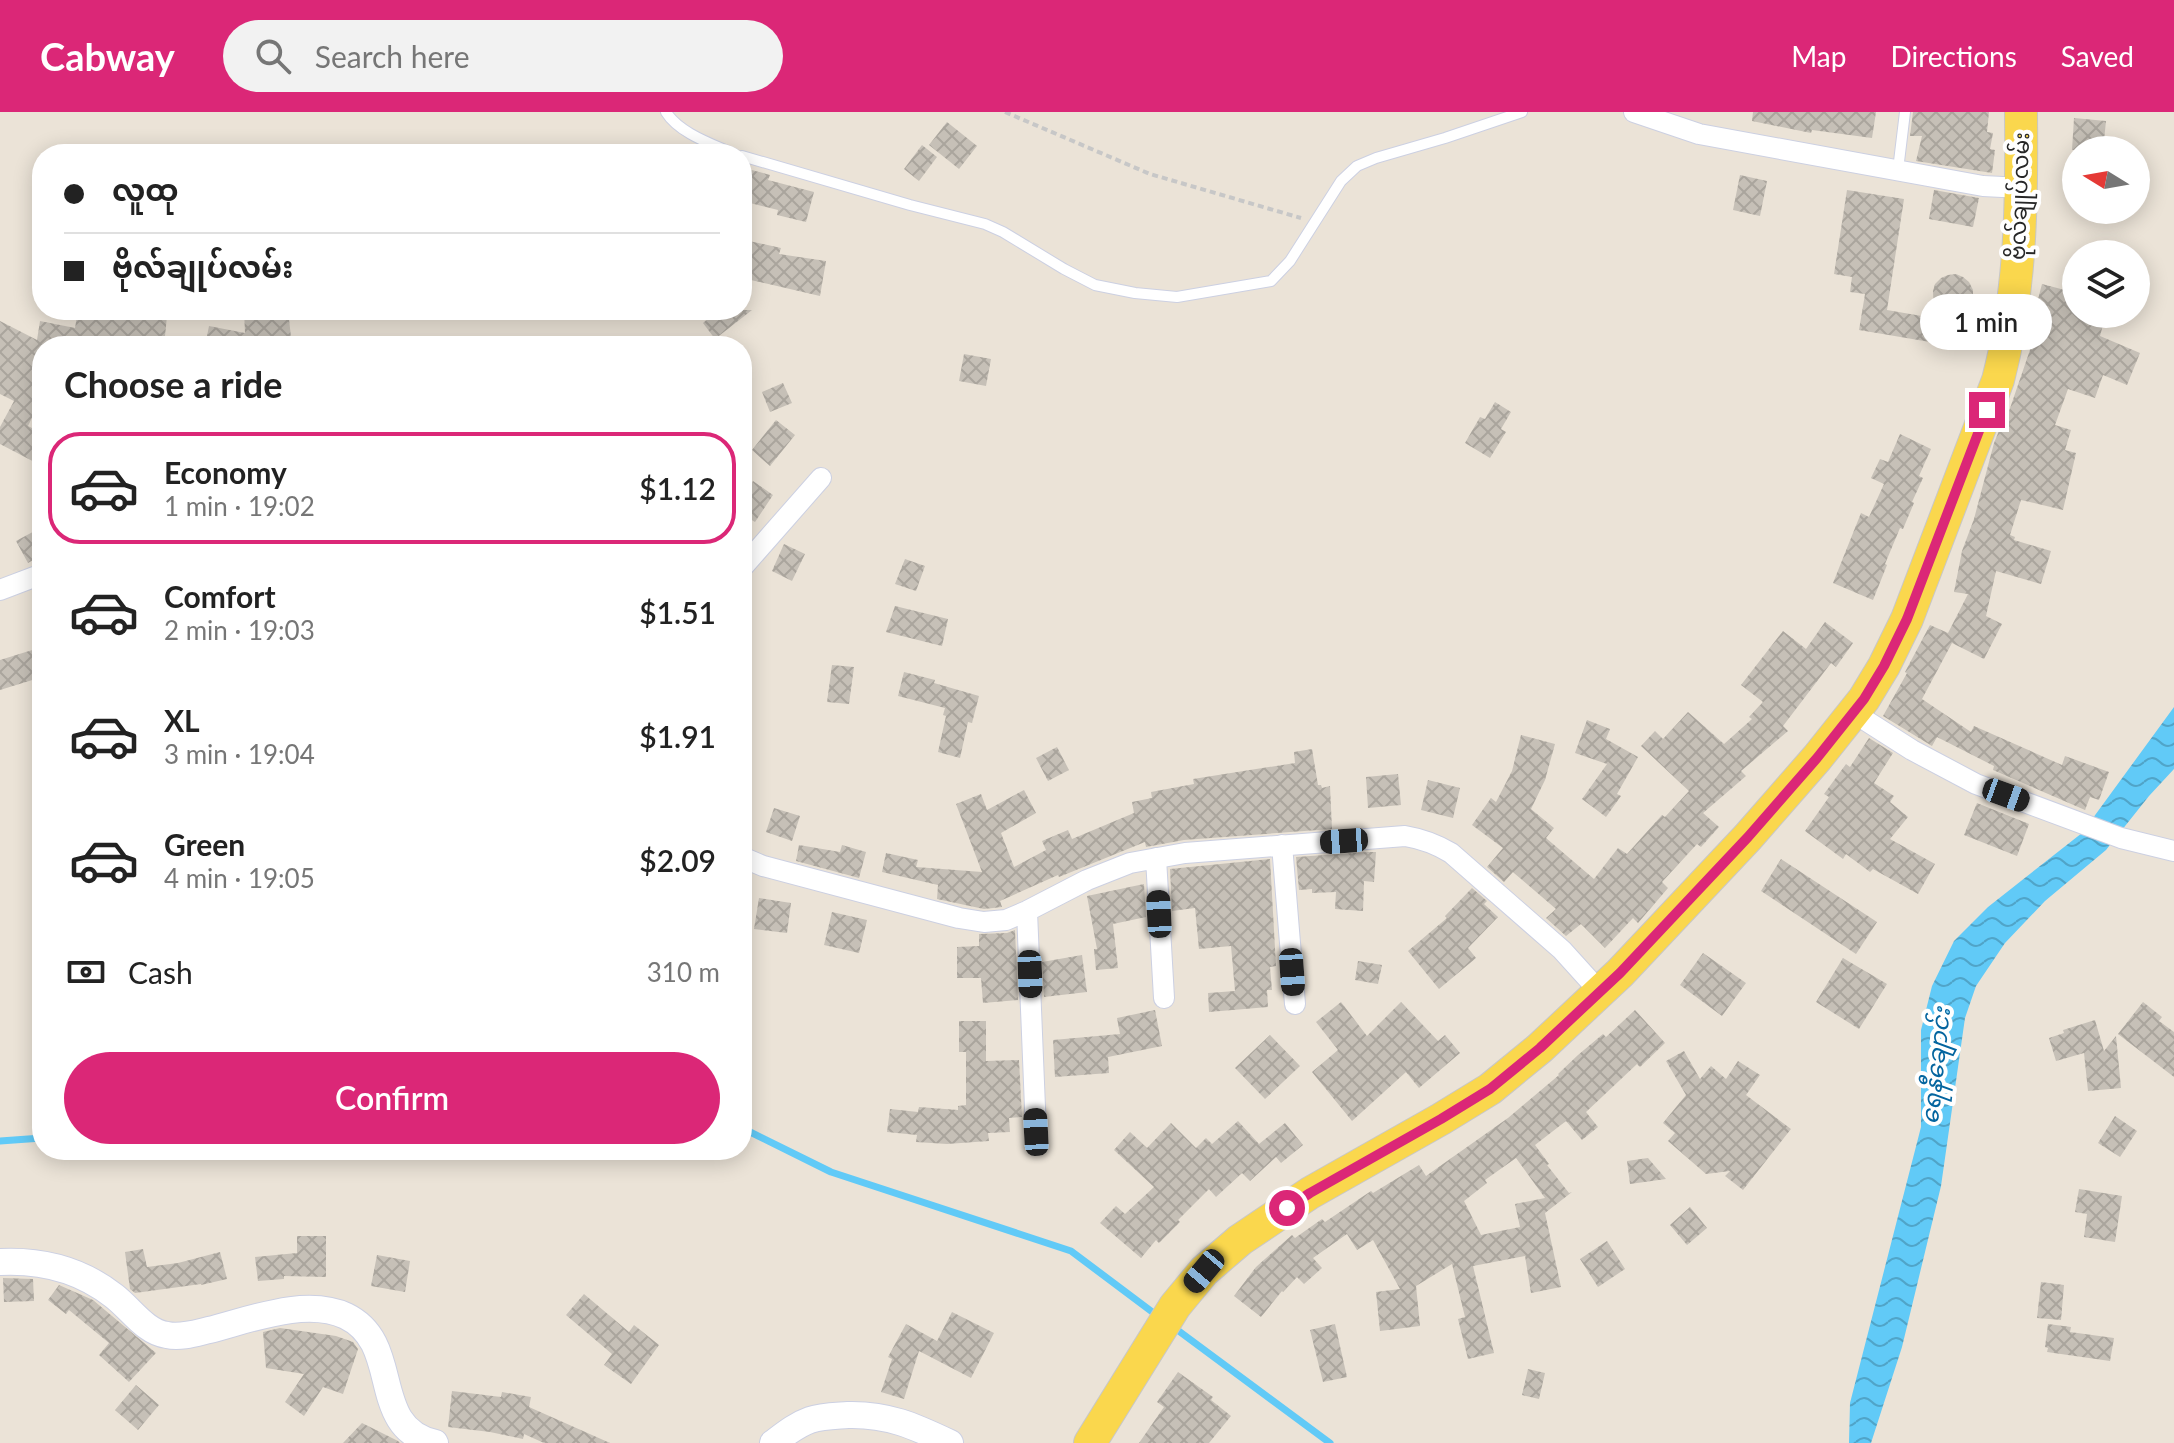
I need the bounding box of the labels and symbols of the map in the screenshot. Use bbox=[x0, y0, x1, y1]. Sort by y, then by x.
street label: ဗိုလ်‌ချုပ်‌လမ်း bbox=[2002, 131, 2040, 261]
north arrow bbox=[2062, 136, 2150, 224]
callout: 1 min bbox=[1921, 294, 2053, 350]
route end bbox=[1969, 392, 2005, 428]
car bbox=[1979, 776, 2033, 814]
car bbox=[1319, 827, 1369, 855]
car bbox=[1146, 889, 1172, 939]
car bbox=[1278, 947, 1306, 997]
car bbox=[1017, 950, 1043, 998]
water label: ရေနီချောင်း bbox=[1913, 1004, 1962, 1126]
car bbox=[1023, 1107, 1049, 1157]
route start bbox=[1269, 1190, 1305, 1226]
car bbox=[1179, 1245, 1229, 1297]

